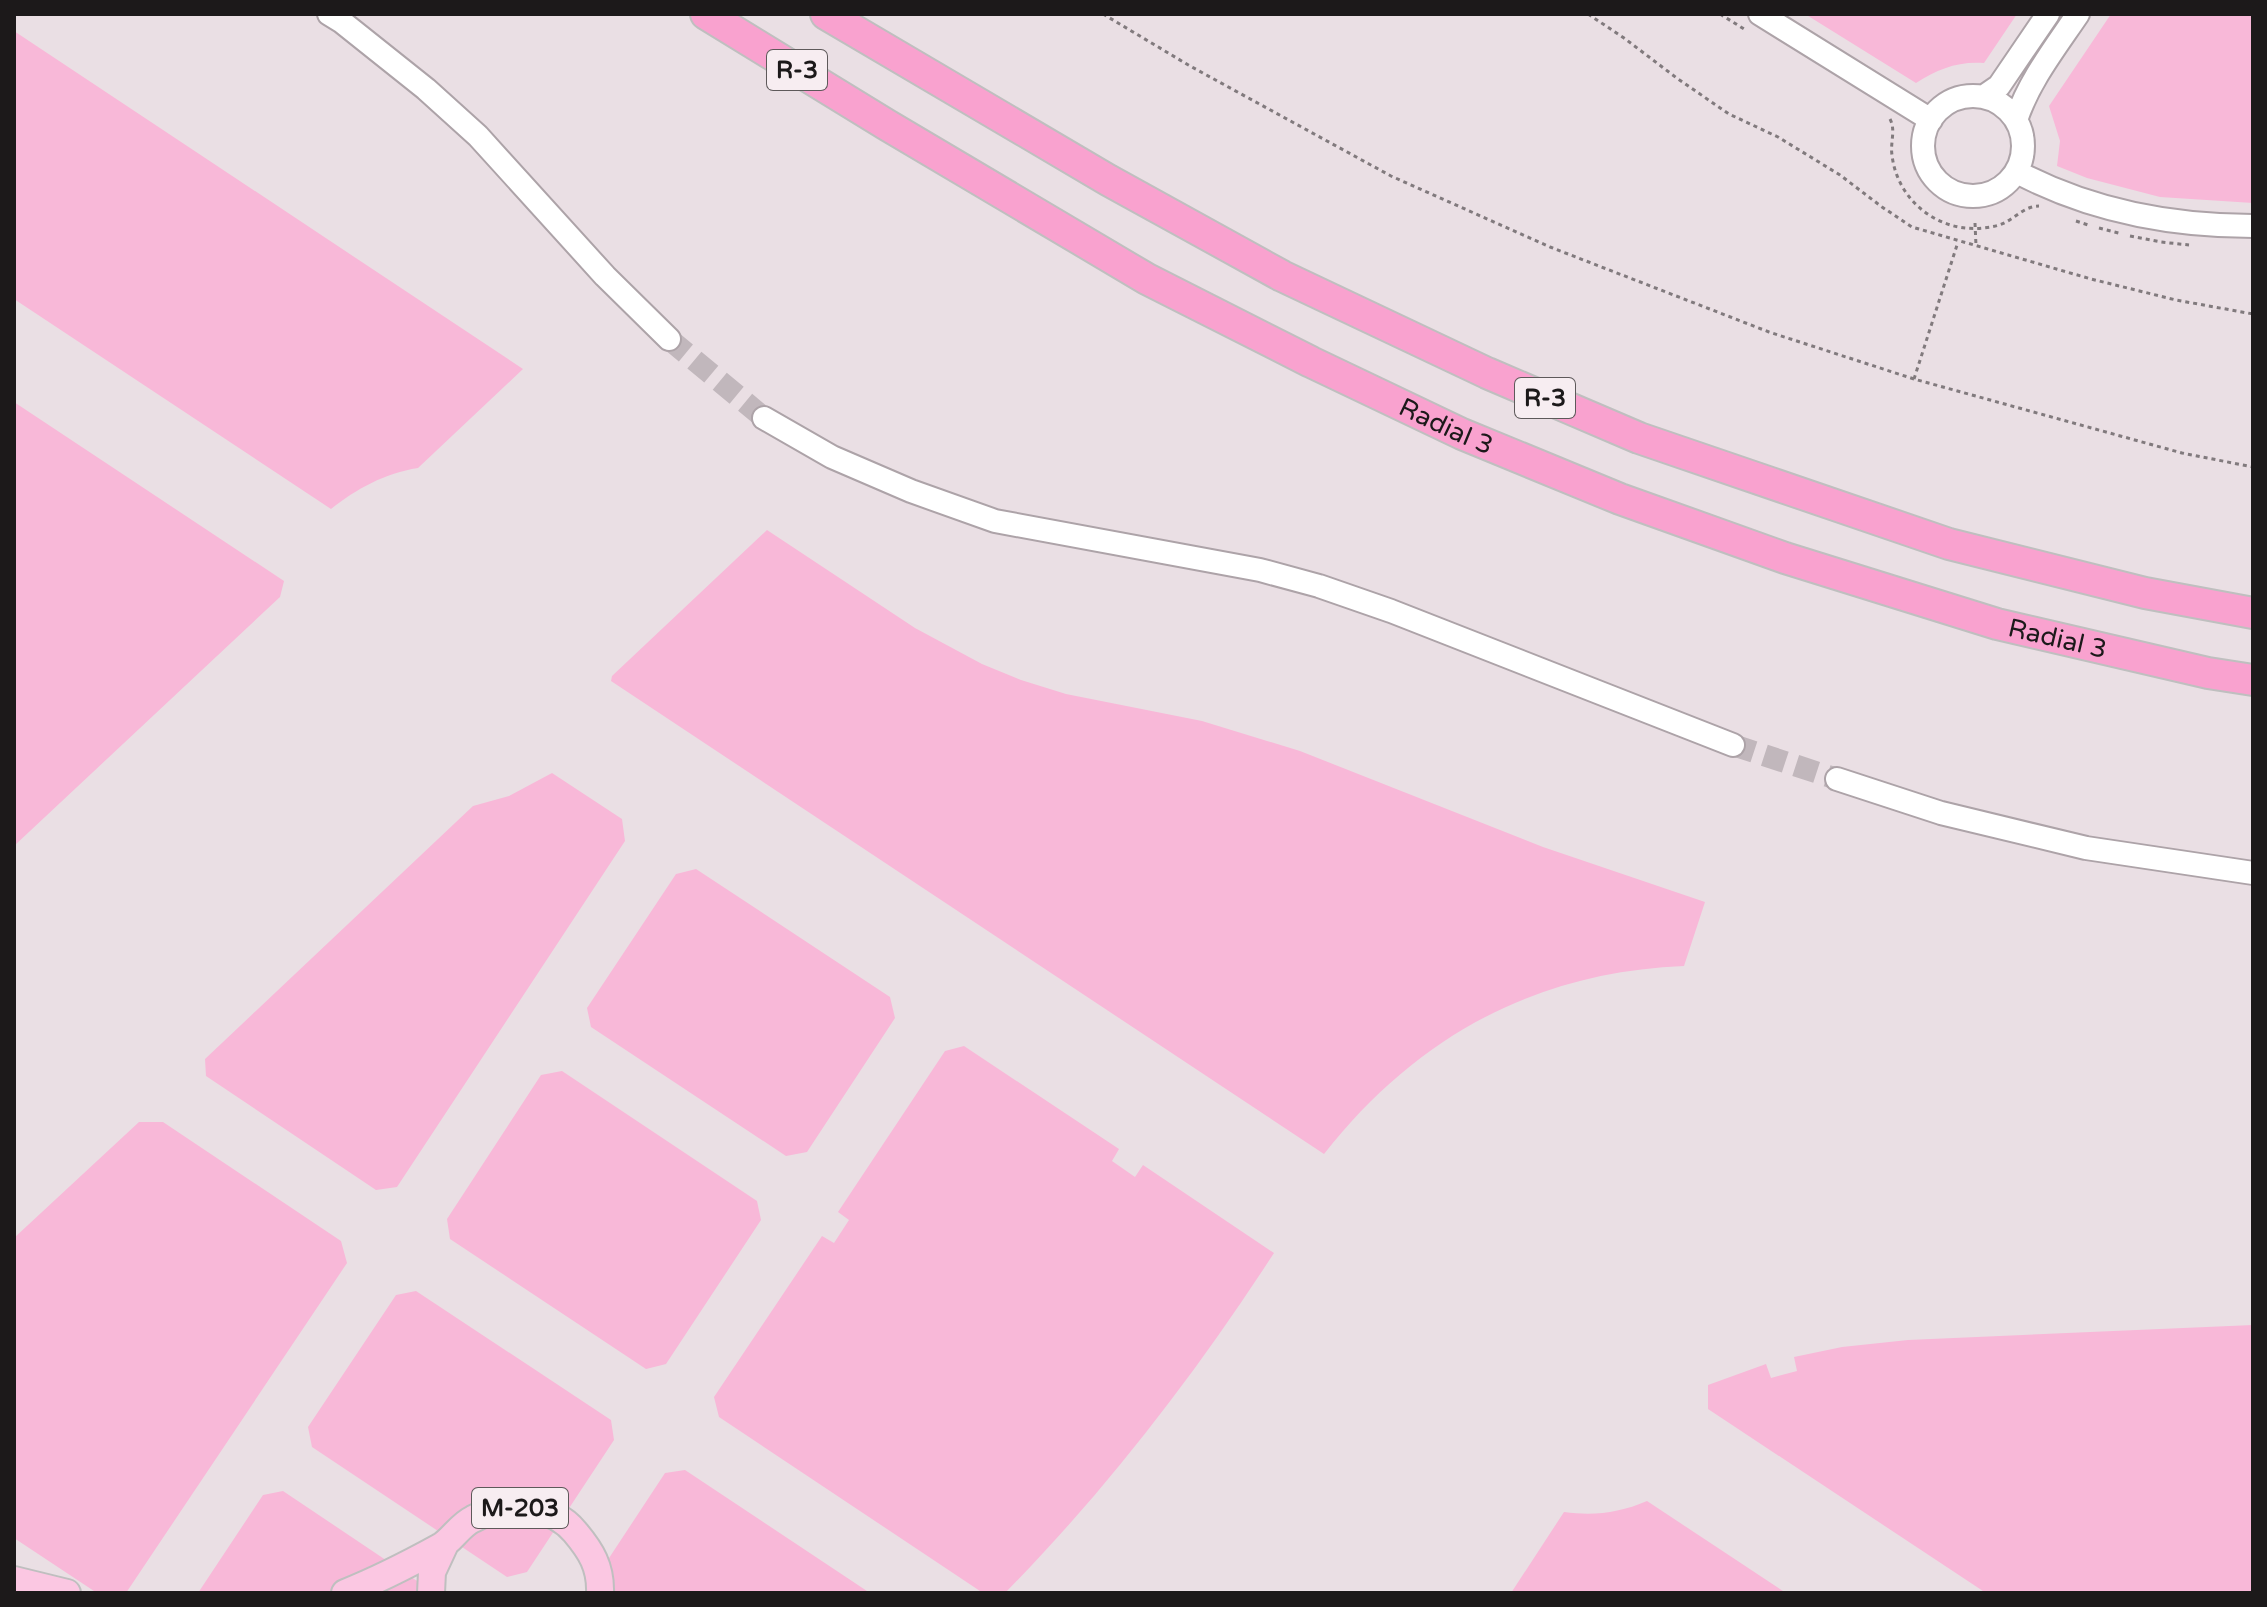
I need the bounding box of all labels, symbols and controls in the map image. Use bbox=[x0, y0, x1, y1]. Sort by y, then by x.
road number: R-3 bbox=[767, 50, 827, 90]
road number: R-3 bbox=[1515, 378, 1575, 418]
street label: Radial 3 bbox=[1394, 391, 1498, 461]
street label: Radial 3 bbox=[2005, 612, 2110, 665]
road number: M-203 bbox=[472, 1488, 568, 1528]

